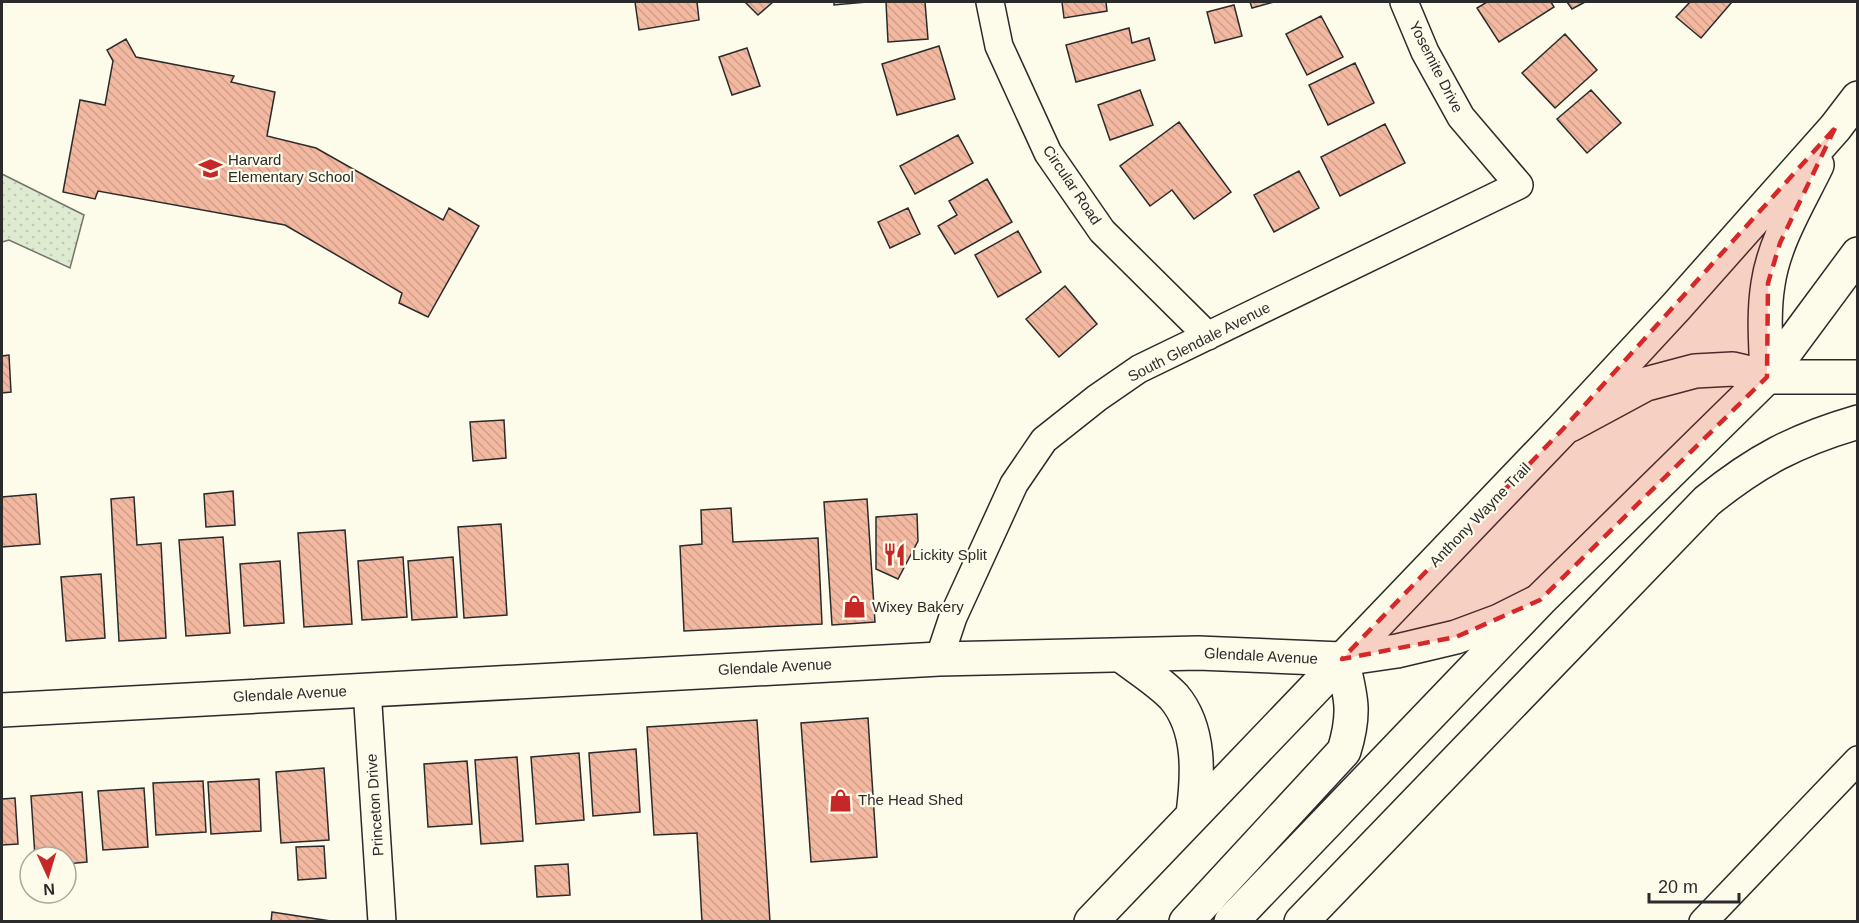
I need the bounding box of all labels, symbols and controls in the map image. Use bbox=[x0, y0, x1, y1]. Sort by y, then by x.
street label: Yosemite Drive bbox=[1406, 18, 1467, 115]
street label: Circular Road bbox=[1040, 142, 1105, 227]
place label: Harvard Elementary School bbox=[228, 151, 354, 185]
school or university icon: Harvard Elementary School bbox=[197, 156, 223, 182]
street label: South Glendale Avenue bbox=[1125, 298, 1273, 385]
street label: Anthony Wayne Trail bbox=[1426, 459, 1534, 570]
restaurant icon: Lickity Split bbox=[881, 542, 907, 568]
place label: Lickity Split bbox=[912, 546, 988, 563]
shop icon: Wixey Bakery bbox=[841, 594, 867, 620]
place label: Wixey Bakery bbox=[872, 598, 964, 615]
street label: Glendale Avenue bbox=[1204, 644, 1318, 667]
street label: Glendale Avenue bbox=[718, 655, 832, 678]
street label: Glendale Avenue bbox=[233, 682, 347, 705]
street label: Princeton Drive bbox=[362, 753, 387, 857]
shop icon: The Head Shed bbox=[827, 787, 853, 813]
place label: The Head Shed bbox=[858, 791, 963, 808]
north arrow bbox=[18, 845, 78, 905]
scale bar bbox=[1649, 866, 1739, 904]
text: 20 m bbox=[1658, 877, 1698, 897]
text: N bbox=[43, 881, 55, 898]

